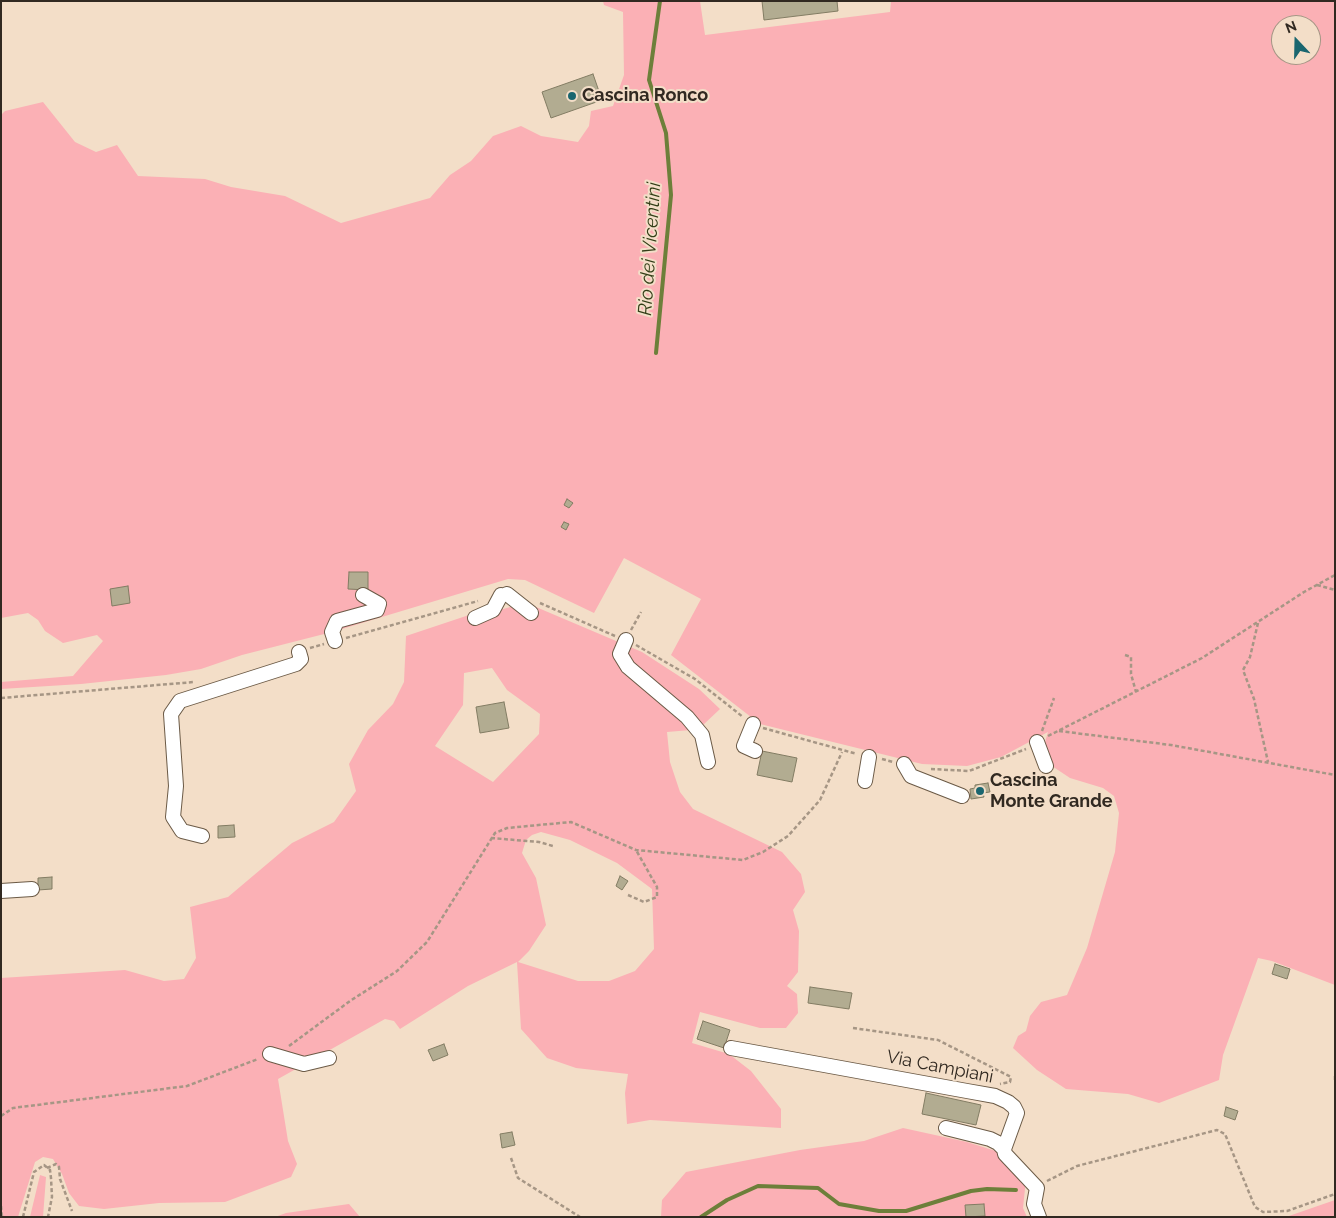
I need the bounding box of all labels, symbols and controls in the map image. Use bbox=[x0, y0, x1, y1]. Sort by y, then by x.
north arrow bbox=[1271, 15, 1321, 65]
text: N bbox=[1283, 18, 1299, 36]
place label: Cascina Ronco bbox=[582, 85, 708, 107]
marker: Cascina Ronco bbox=[566, 90, 578, 102]
water label: Rio dei Vicentini bbox=[634, 182, 666, 316]
place label: Cascina Monte Grande bbox=[990, 770, 1113, 812]
marker: Cascina Monte Grande bbox=[974, 785, 986, 797]
street label: Via Campiani bbox=[885, 1046, 995, 1088]

